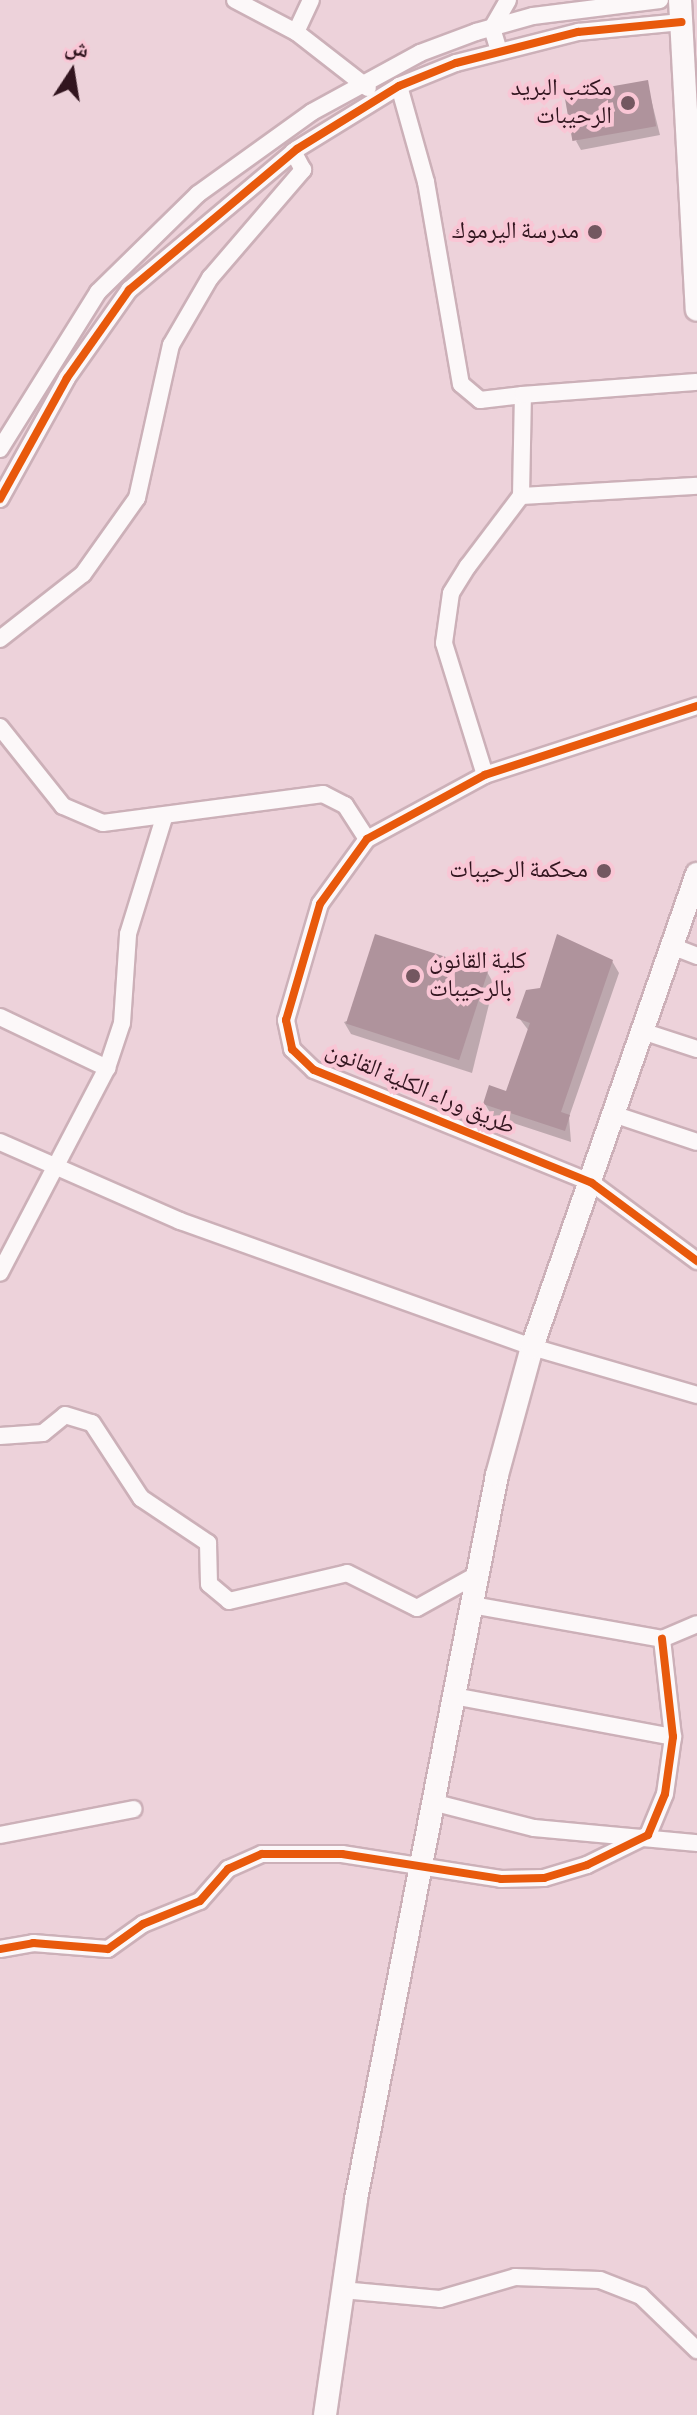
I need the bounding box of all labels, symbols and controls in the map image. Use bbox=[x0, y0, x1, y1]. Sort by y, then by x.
north arrow bbox=[32, 32, 112, 112]
text: ش bbox=[63, 35, 91, 62]
place label: مكتب البريد الرحيبات bbox=[511, 75, 612, 131]
marker: مكتب البريد الرحيبات bbox=[619, 94, 637, 112]
place label: مدرسة اليرموك bbox=[452, 218, 579, 246]
marker: مدرسة اليرموك bbox=[586, 223, 604, 241]
place label: محكمة الرحيبات bbox=[449, 857, 588, 885]
marker: محكمة الرحيبات bbox=[595, 862, 613, 880]
place label: كلية القانون بالرحيبات bbox=[429, 948, 526, 1004]
marker: كلية القانون بالرحيبات bbox=[404, 967, 422, 985]
street label: طريق وراء الكلية القانون bbox=[321, 1036, 519, 1142]

